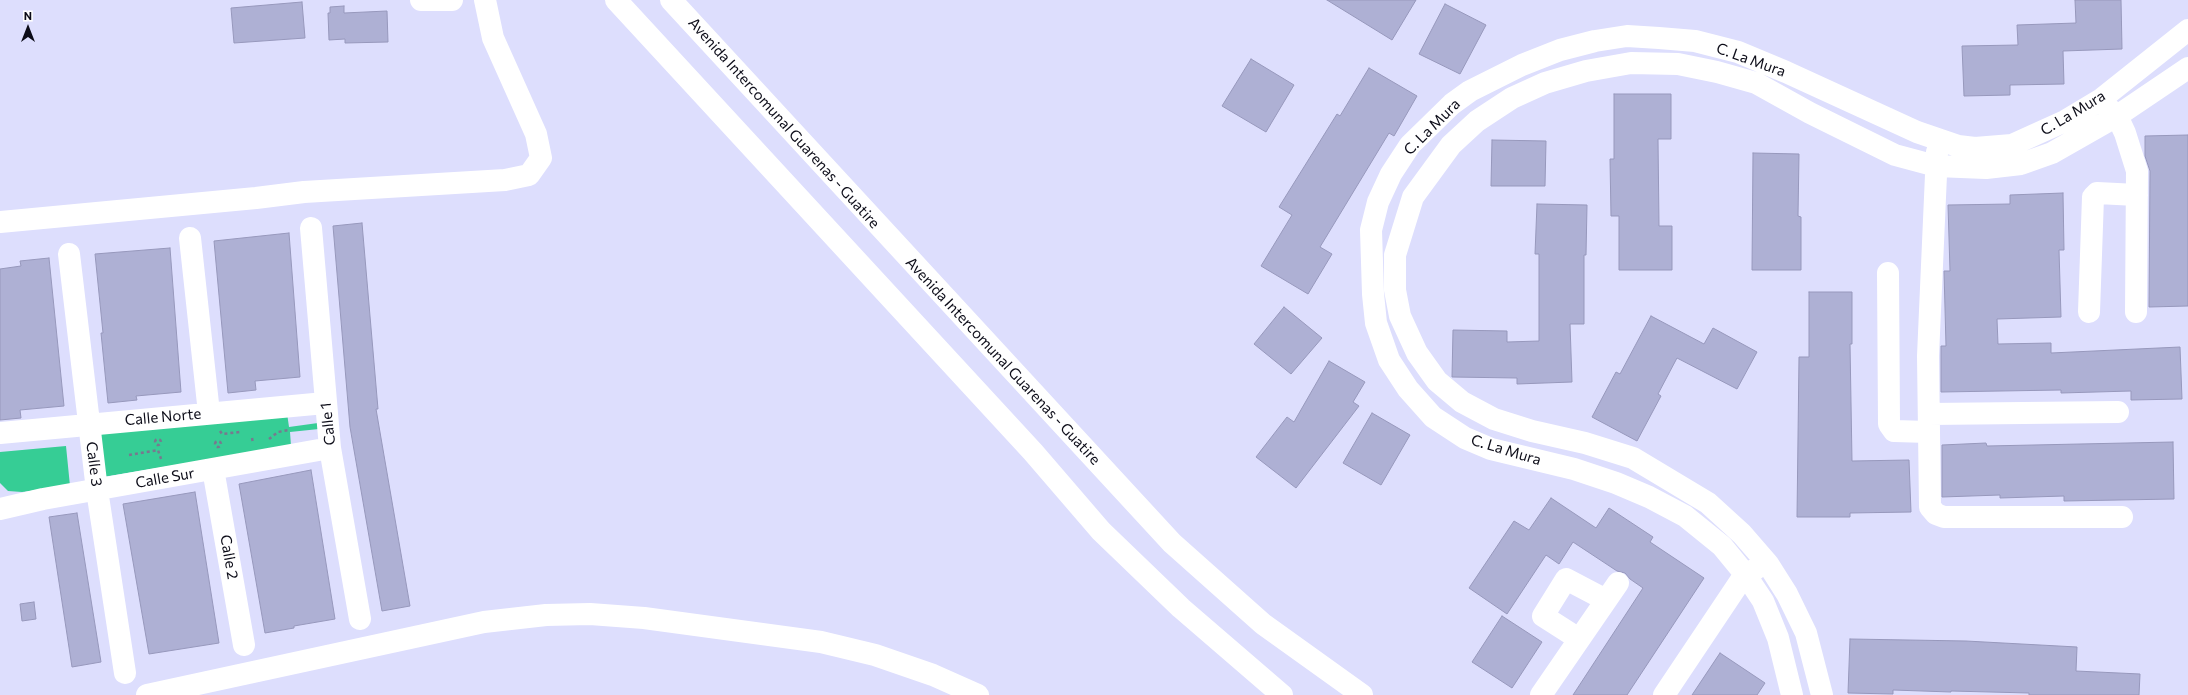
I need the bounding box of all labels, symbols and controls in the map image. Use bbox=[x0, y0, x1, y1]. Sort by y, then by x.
north arrow bbox=[8, 8, 48, 48]
text: N bbox=[24, 9, 32, 22]
street label: Avenida Intercomunal Guarenas - Guatire bbox=[684, 14, 884, 232]
street label: C. La Mura bbox=[1714, 39, 1788, 81]
street label: C. La Mura bbox=[2037, 87, 2109, 139]
street label: C. La Mura bbox=[1400, 95, 1464, 159]
street label: Avenida Intercomunal Guarenas - Guatire bbox=[902, 253, 1104, 469]
street label: Calle 1 bbox=[317, 402, 339, 446]
street label: Calle Norte bbox=[124, 405, 202, 429]
street label: C. La Mura bbox=[1469, 431, 1543, 469]
street label: Calle 3 bbox=[82, 441, 106, 487]
street label: Calle Sur bbox=[134, 464, 196, 492]
street label: Calle 2 bbox=[216, 533, 242, 581]

